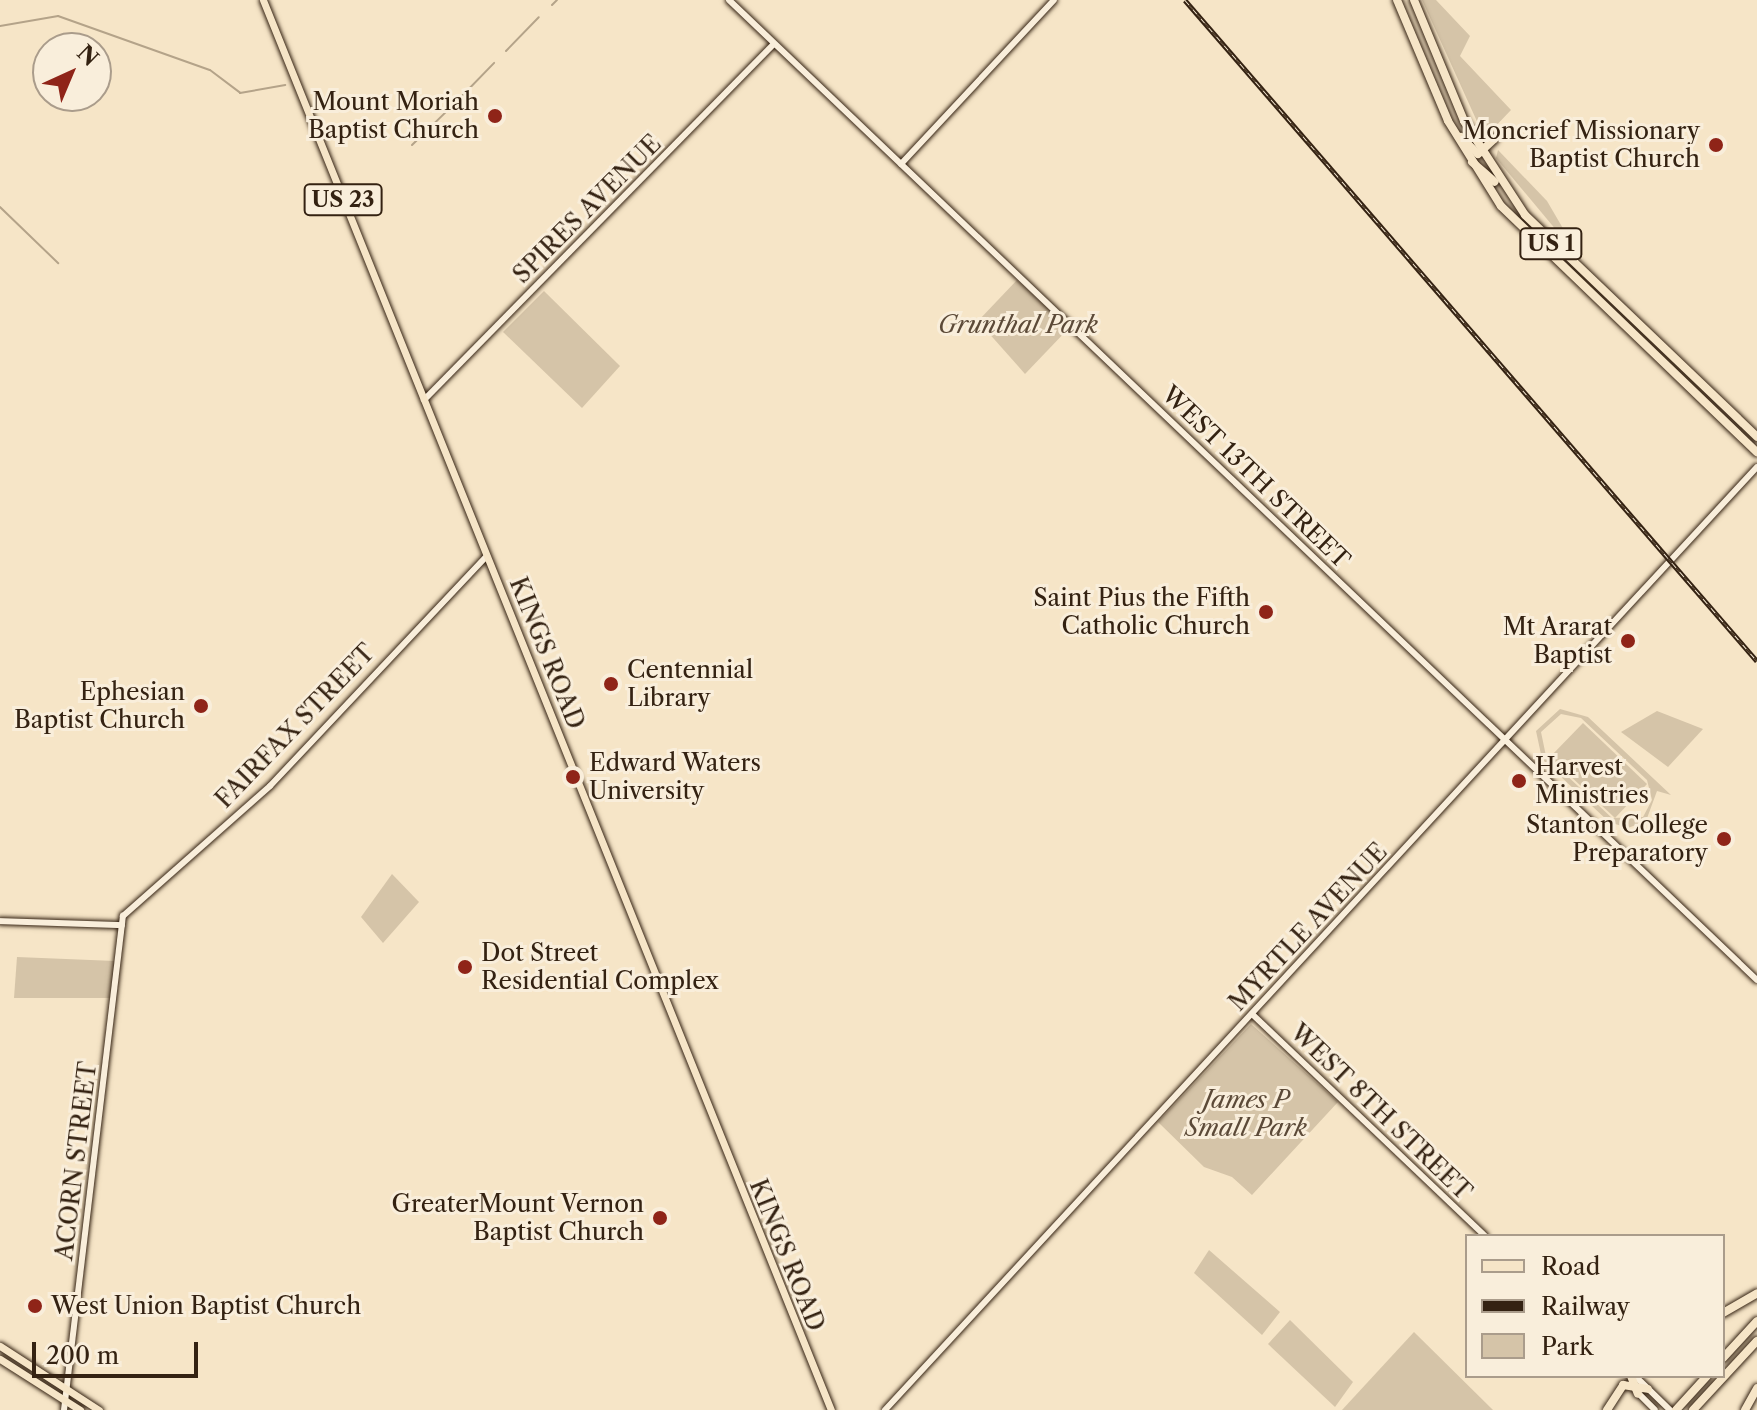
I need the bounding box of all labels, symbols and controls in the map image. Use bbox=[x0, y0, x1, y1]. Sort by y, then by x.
north arrow bbox=[32, 32, 112, 112]
text: N bbox=[71, 39, 104, 72]
place label: Mount Moriah Baptist Church bbox=[308, 88, 479, 144]
marker: Mount Moriah Baptist Church bbox=[486, 107, 504, 125]
place label: Moncrief Missionary Baptist Church bbox=[1463, 117, 1700, 173]
street label: SPIRES AVENUE bbox=[507, 129, 667, 289]
marker: Moncrief Missionary Baptist Church bbox=[1707, 136, 1725, 154]
road number: US 23 bbox=[303, 182, 383, 218]
road number: US 1 bbox=[1519, 226, 1583, 262]
park label: Grunthal Park bbox=[938, 311, 1098, 339]
street label: WEST 13TH STREET bbox=[1156, 380, 1356, 574]
street label: KINGS ROAD bbox=[503, 573, 591, 733]
place label: Saint Pius the Fifth Catholic Church bbox=[1033, 584, 1250, 640]
marker: Saint Pius the Fifth Catholic Church bbox=[1257, 603, 1275, 621]
place label: Mt Ararat Baptist bbox=[1502, 613, 1612, 669]
marker: Mt Ararat Baptist bbox=[1619, 632, 1637, 650]
street label: FAIRFAX STREET bbox=[209, 638, 381, 814]
place label: Centennial Library bbox=[627, 656, 753, 712]
marker: Centennial Library bbox=[602, 675, 620, 693]
place label: Ephesian Baptist Church bbox=[14, 678, 185, 734]
marker: Ephesian Baptist Church bbox=[192, 697, 210, 715]
place label: Edward Waters University bbox=[589, 749, 762, 805]
place label: Harvest Ministries bbox=[1535, 753, 1649, 809]
marker: Edward Waters University bbox=[564, 768, 582, 786]
marker: Harvest Ministries bbox=[1510, 772, 1528, 790]
place label: Stanton College Preparatory bbox=[1526, 811, 1708, 867]
marker: Stanton College Preparatory bbox=[1715, 830, 1733, 848]
street label: MYRTLE AVENUE bbox=[1223, 837, 1393, 1017]
place label: Dot Street Residential Complex bbox=[481, 939, 719, 995]
marker: Dot Street Residential Complex bbox=[456, 958, 474, 976]
street label: WEST 8TH STREET bbox=[1284, 1018, 1478, 1206]
street label: ACORN STREET bbox=[50, 1060, 102, 1262]
park label: James P Small Park bbox=[1185, 1086, 1307, 1142]
street label: KINGS ROAD bbox=[743, 1175, 831, 1335]
place label: GreaterMount Vernon Baptist Church bbox=[391, 1190, 644, 1246]
marker: GreaterMount Vernon Baptist Church bbox=[651, 1209, 669, 1227]
legend bbox=[1465, 1234, 1725, 1378]
text: Road bbox=[1541, 1252, 1600, 1281]
place label: West Union Baptist Church bbox=[51, 1292, 361, 1320]
text: Railway bbox=[1541, 1292, 1630, 1321]
marker: West Union Baptist Church bbox=[26, 1297, 44, 1315]
scale bar bbox=[36, 1326, 202, 1376]
text: Park bbox=[1541, 1332, 1593, 1361]
text: 200 m bbox=[46, 1341, 119, 1370]

